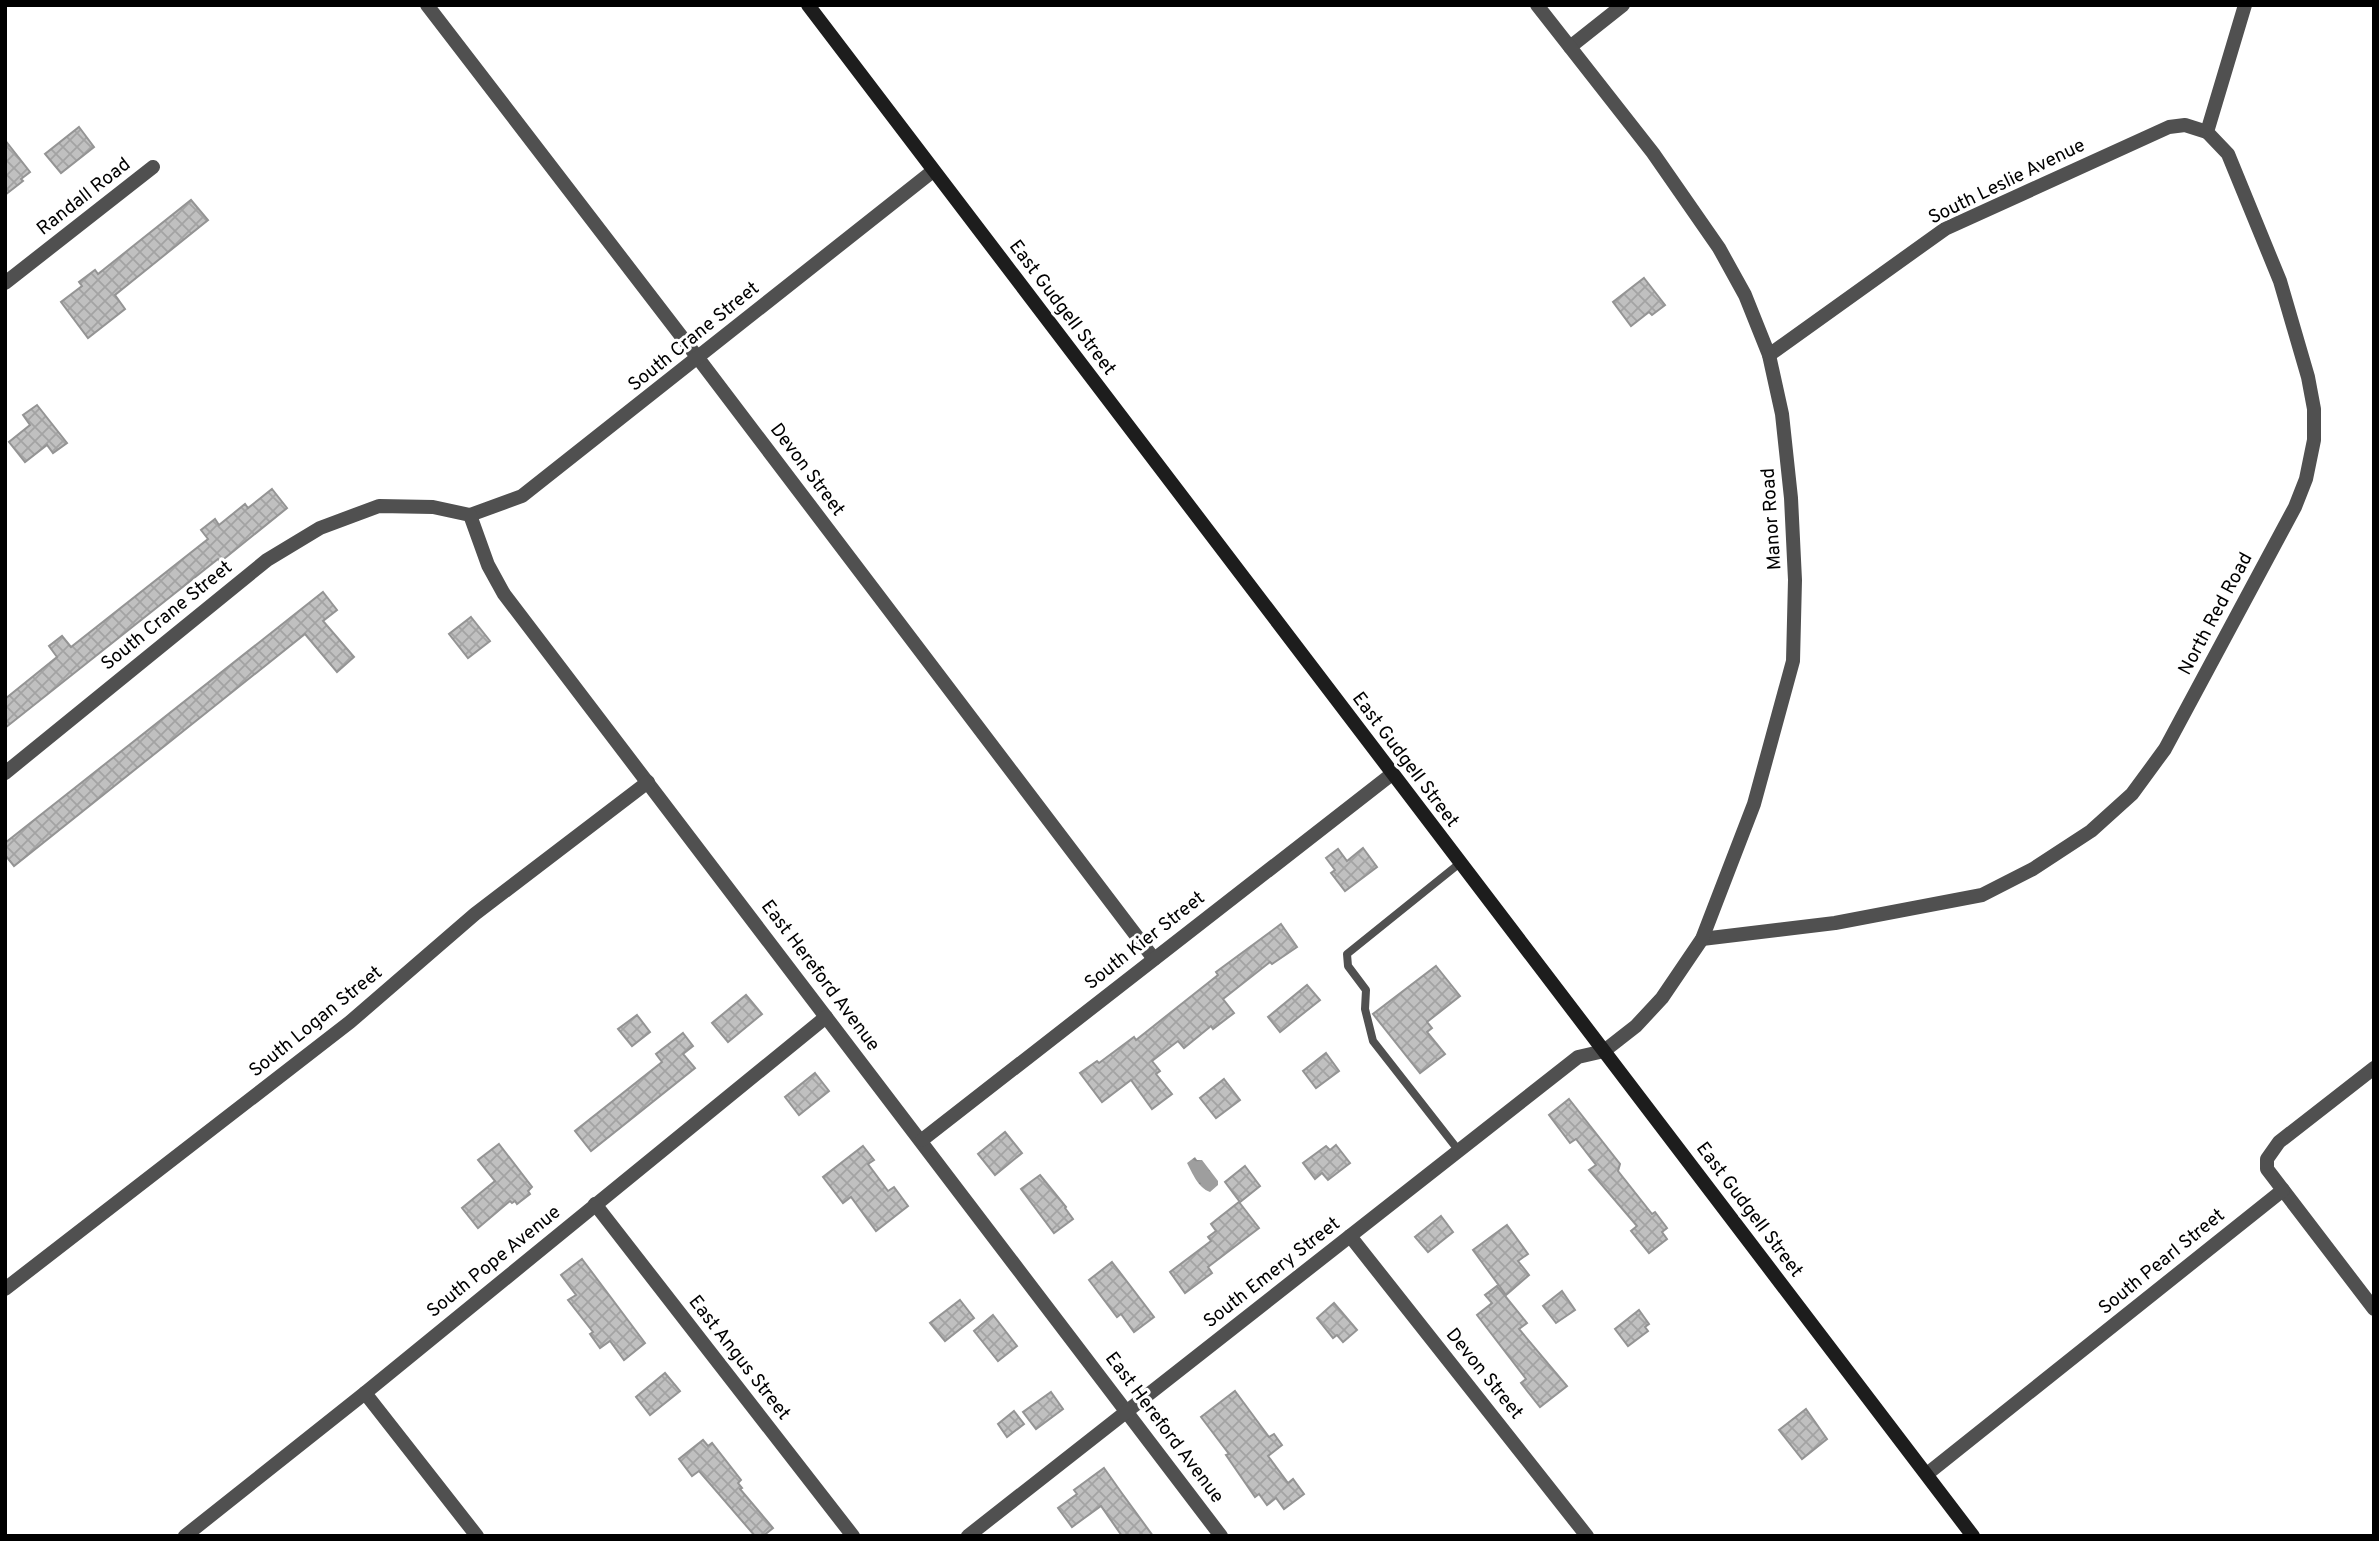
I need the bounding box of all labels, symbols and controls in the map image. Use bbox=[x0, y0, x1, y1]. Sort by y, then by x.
street label: South Leslie Avenue bbox=[1925, 134, 2089, 230]
street label: Randall Road bbox=[32, 153, 136, 241]
street label: East Gudgell Street bbox=[1003, 235, 1121, 381]
street label: South Crane Street bbox=[624, 277, 764, 397]
street label: Devon Street bbox=[764, 419, 850, 521]
street label: Manor Road bbox=[1756, 467, 1788, 571]
street label: North Red Road bbox=[2174, 549, 2258, 679]
street label: South Crane Street bbox=[97, 556, 237, 676]
street label: East Gudgell Street bbox=[1346, 687, 1464, 833]
street label: South Kier Street bbox=[1080, 887, 1210, 995]
street label: East Hereford Avenue bbox=[755, 896, 885, 1056]
street label: South Logan Street bbox=[245, 961, 387, 1083]
street label: East Gudgell Street bbox=[1690, 1137, 1808, 1283]
street label: South Pope Avenue bbox=[422, 1201, 566, 1323]
street label: South Pearl Street bbox=[2094, 1204, 2230, 1320]
street label: South Emery Street bbox=[1199, 1212, 1345, 1334]
street label: East Angus Street bbox=[683, 1291, 795, 1425]
street label: Devon Street bbox=[1440, 1324, 1528, 1424]
street label: East Hereford Avenue bbox=[1099, 1348, 1229, 1508]

